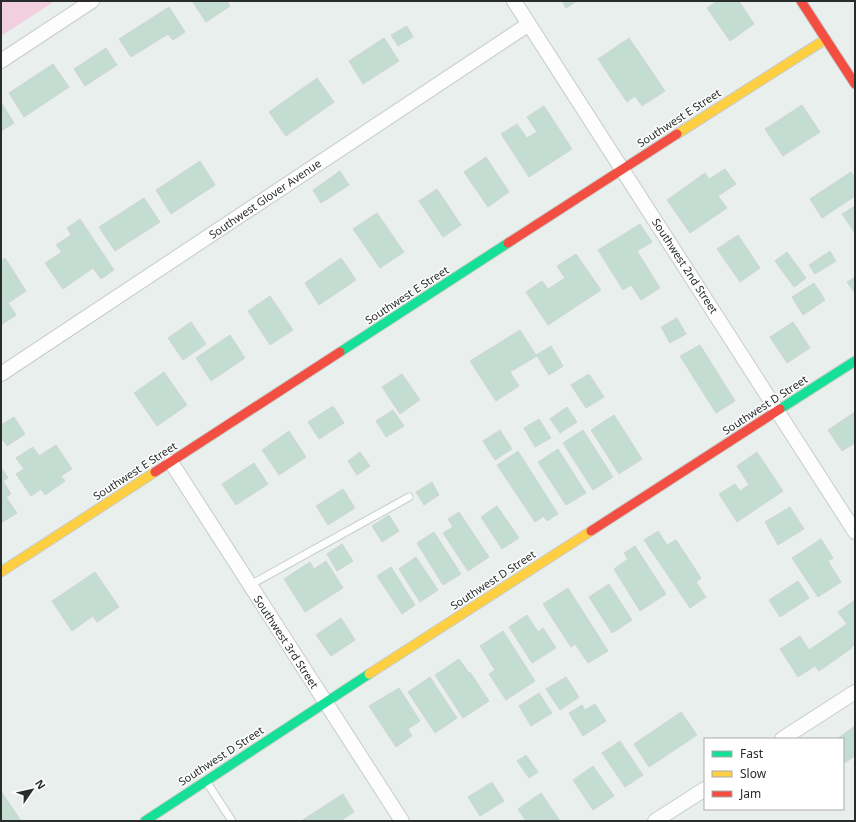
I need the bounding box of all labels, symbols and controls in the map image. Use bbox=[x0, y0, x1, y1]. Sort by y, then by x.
street label: Southwest E Street bbox=[634, 85, 723, 150]
street label: Southwest Glover Avenue bbox=[206, 155, 324, 242]
street label: Southwest 2nd Street bbox=[649, 215, 722, 316]
street label: Southwest E Street bbox=[362, 262, 451, 327]
street label: Southwest D Street bbox=[719, 371, 810, 438]
street label: Southwest E Street bbox=[90, 438, 179, 503]
street label: Southwest D Street bbox=[447, 546, 538, 613]
street label: Southwest 3rd Street bbox=[251, 592, 322, 691]
street label: Southwest D Street bbox=[175, 722, 266, 789]
legend bbox=[704, 738, 844, 810]
text: Fast bbox=[740, 745, 764, 762]
text: Slow bbox=[740, 765, 767, 782]
north arrow bbox=[12, 770, 52, 810]
text: N bbox=[32, 776, 49, 792]
text: Jam bbox=[739, 785, 761, 802]

